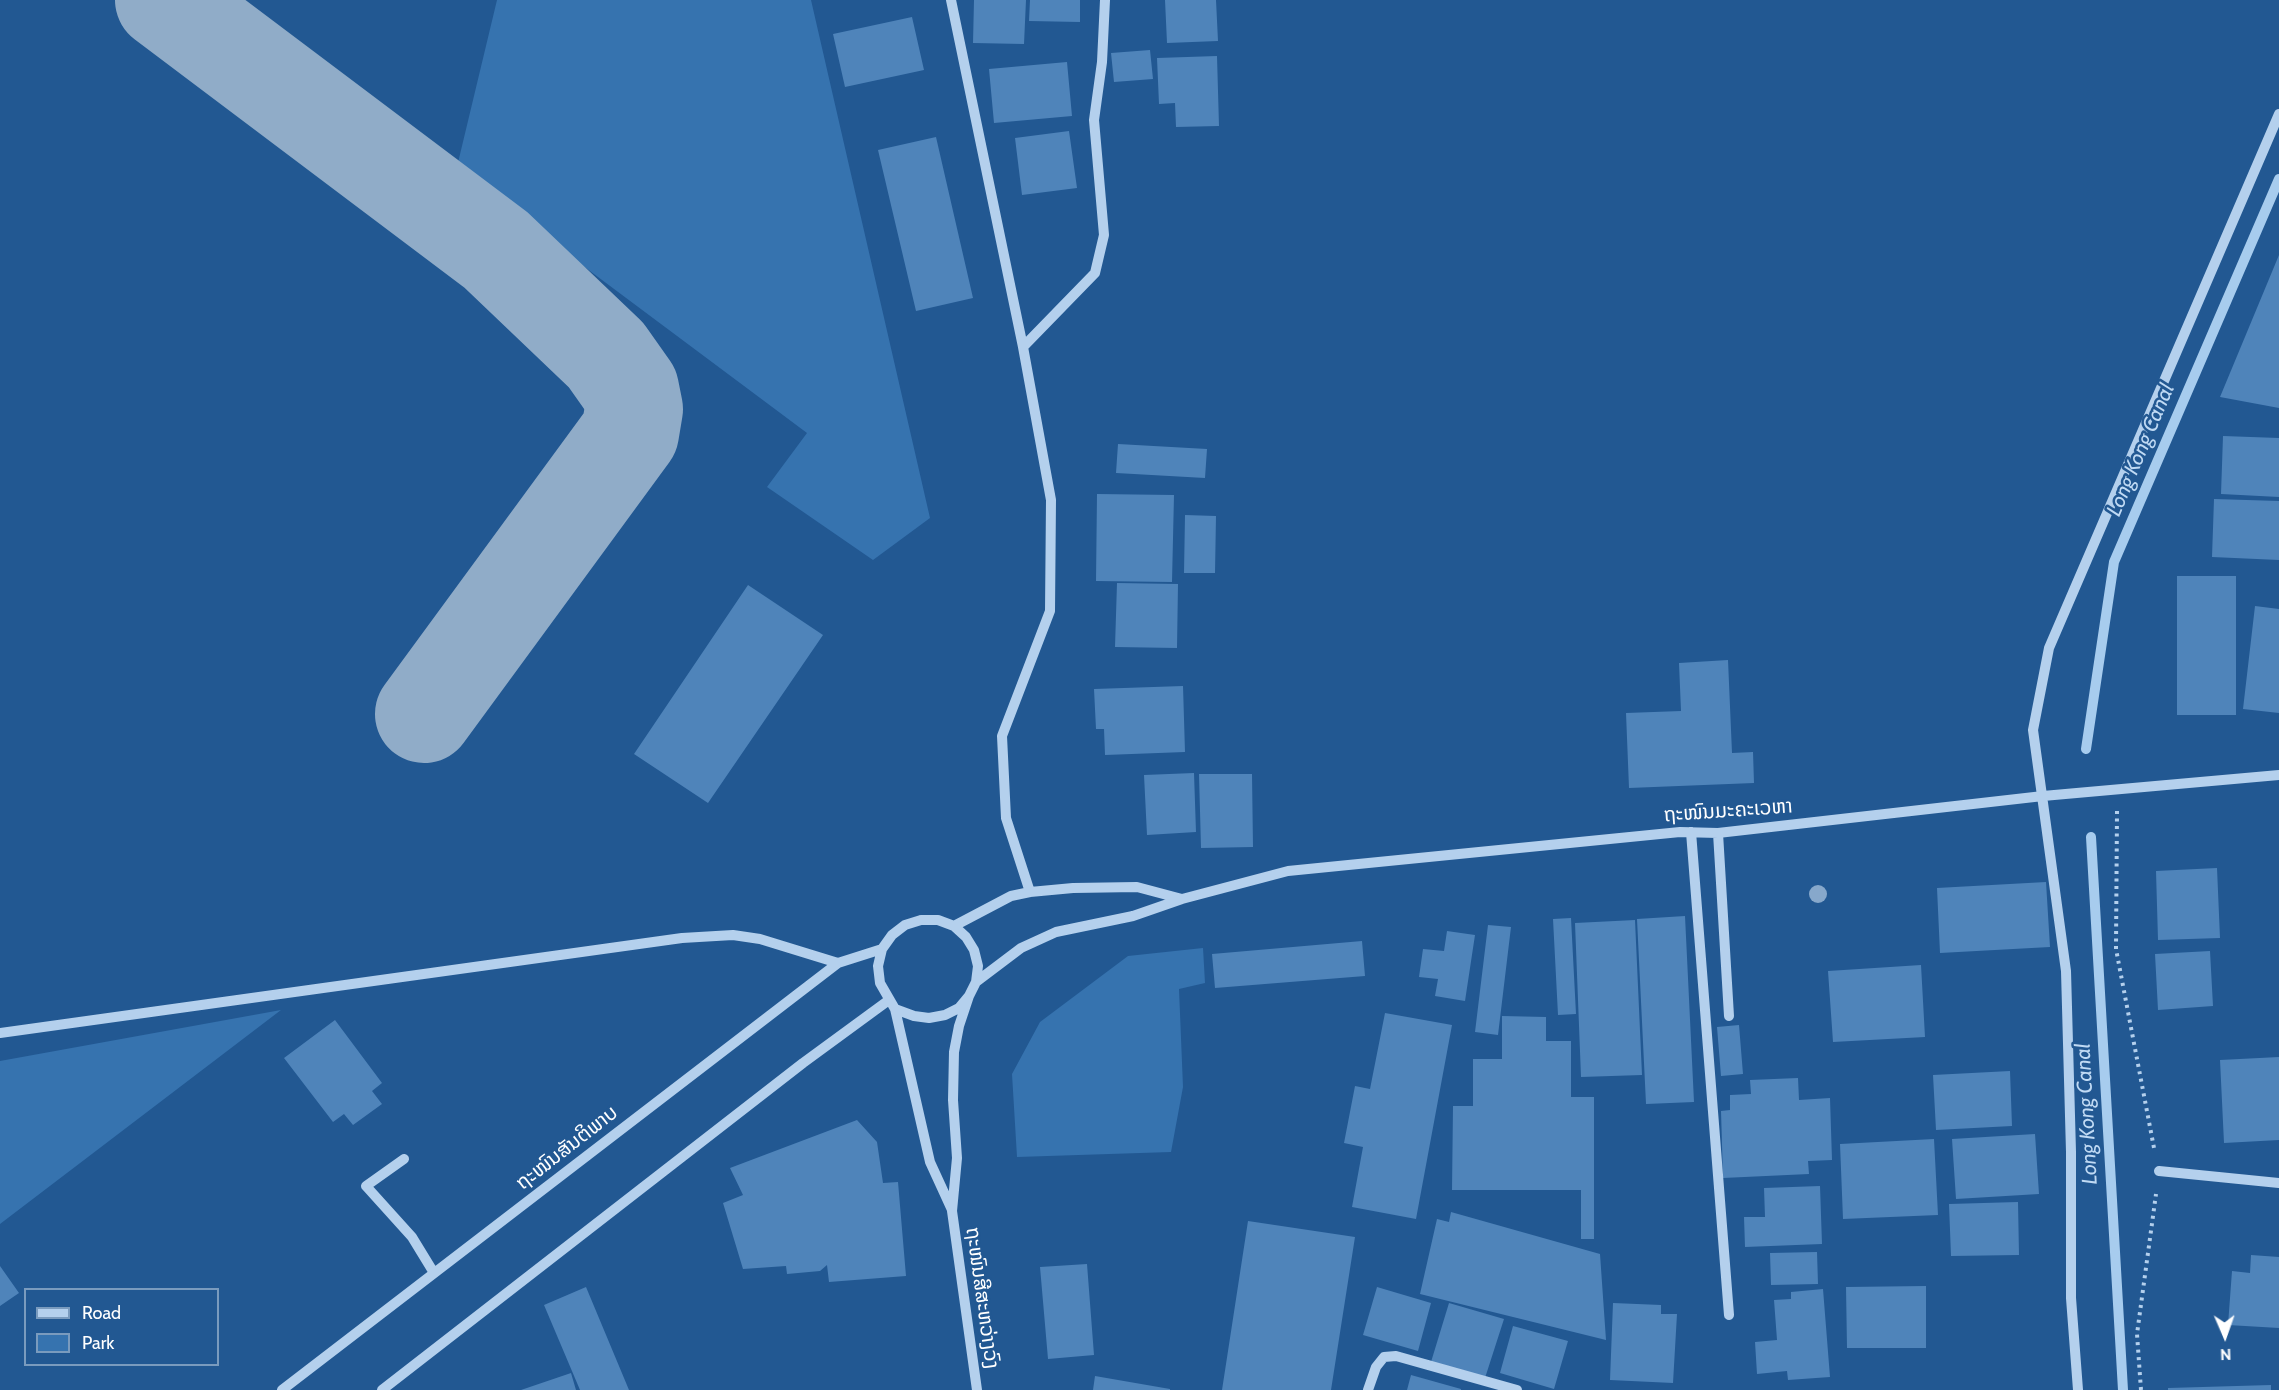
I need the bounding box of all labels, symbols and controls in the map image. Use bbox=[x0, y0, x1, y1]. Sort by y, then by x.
water label: Long Kong Canal bbox=[2102, 380, 2180, 520]
street label: ຖະໜົນມະຄະເວຫາ bbox=[1663, 795, 1793, 827]
water label: Long Kong Canal bbox=[2071, 1043, 2103, 1185]
street label: ຖະໜົນສັນຕິພາບ bbox=[511, 1101, 623, 1195]
street label: ຖະໜົນສີສະຫວ່າງວົງ bbox=[960, 1226, 1004, 1370]
legend bbox=[24, 1288, 219, 1366]
text: Road bbox=[82, 1302, 121, 1324]
north arrow bbox=[2195, 1306, 2255, 1366]
text: Park bbox=[82, 1332, 114, 1354]
text: N bbox=[2220, 1345, 2232, 1364]

